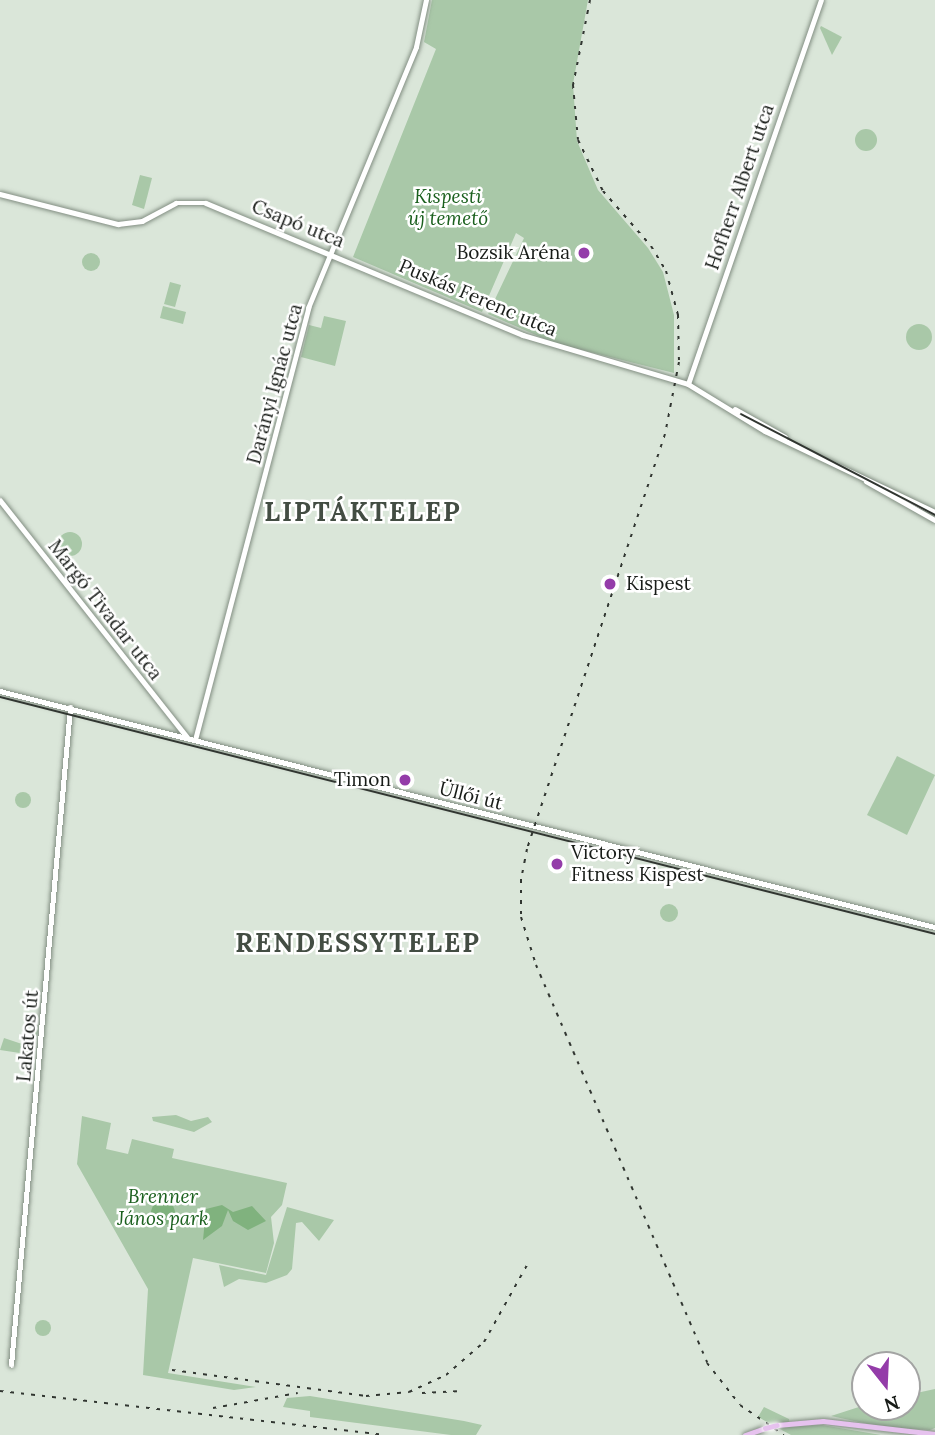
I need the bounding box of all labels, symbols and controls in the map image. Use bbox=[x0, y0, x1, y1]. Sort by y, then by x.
street label: Hofherr Albert utca bbox=[701, 101, 779, 273]
park label: Kispesti új temető bbox=[408, 186, 488, 230]
street label: Csapó utca bbox=[248, 195, 348, 253]
place label: Bozsik Aréna bbox=[456, 242, 570, 264]
marker: Bozsik Aréna bbox=[576, 245, 592, 261]
street label: Puskás Ferenc utca bbox=[396, 254, 560, 342]
street label: Darányi Ignác utca bbox=[243, 301, 307, 467]
district label: LIPTÁKTELEP bbox=[266, 496, 460, 528]
street label: Margó Tivadar utca bbox=[43, 535, 167, 685]
place label: Kispest bbox=[626, 573, 691, 595]
marker: Kispest bbox=[600, 574, 620, 594]
place label: Timon bbox=[334, 769, 391, 791]
marker: Timon bbox=[397, 772, 413, 788]
street label: Üllői út bbox=[437, 777, 505, 815]
place label: Victory Fitness Kispest bbox=[571, 842, 704, 886]
marker: Victory Fitness Kispest bbox=[549, 856, 565, 872]
district label: RENDESSYTELEP bbox=[237, 927, 479, 959]
street label: Lakatos út bbox=[13, 989, 43, 1083]
park label: Brenner János park bbox=[117, 1186, 209, 1230]
north arrow bbox=[851, 1351, 921, 1421]
text: N bbox=[881, 1390, 903, 1418]

